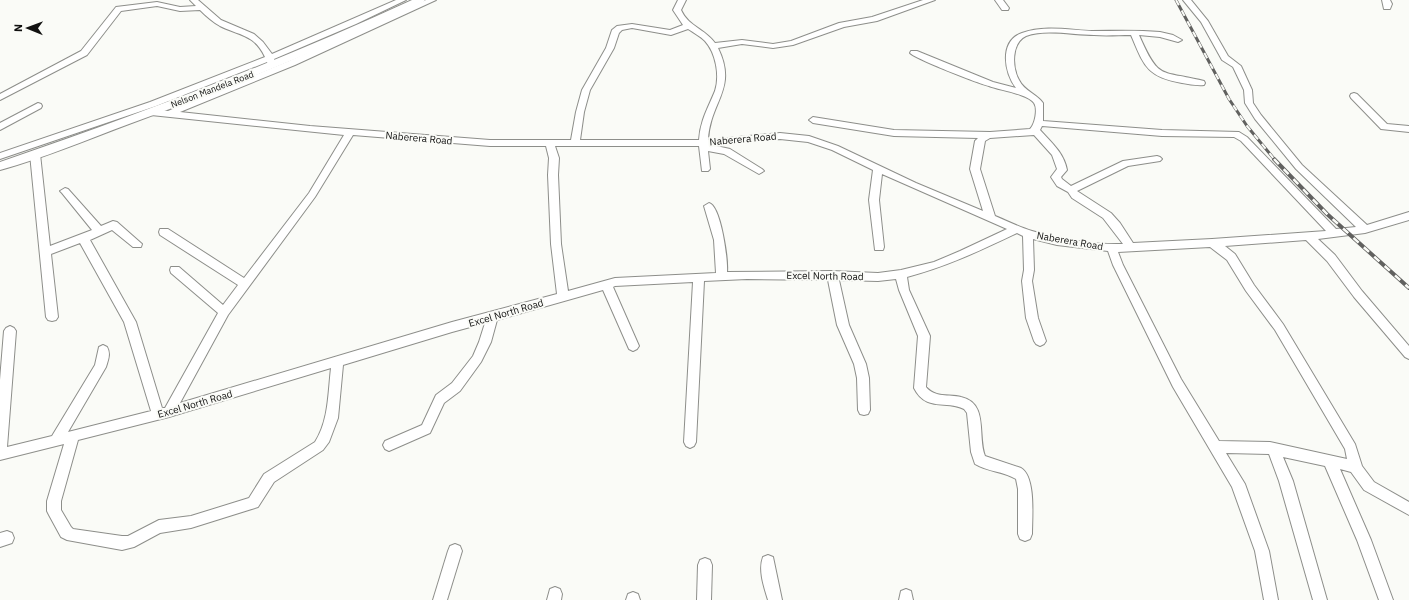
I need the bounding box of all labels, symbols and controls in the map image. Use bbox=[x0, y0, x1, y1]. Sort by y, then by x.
north arrow bbox=[8, 8, 48, 48]
text: N bbox=[11, 24, 25, 32]
street label: Nelson Mandela Road bbox=[169, 68, 255, 110]
street label: Naberera Road bbox=[385, 129, 453, 147]
street label: Naberera Road bbox=[709, 130, 777, 148]
street label: Naberera Road bbox=[1036, 229, 1104, 253]
street label: Excel North Road bbox=[786, 269, 864, 283]
street label: Excel North Road bbox=[467, 296, 545, 330]
street label: Excel North Road bbox=[156, 387, 234, 421]

